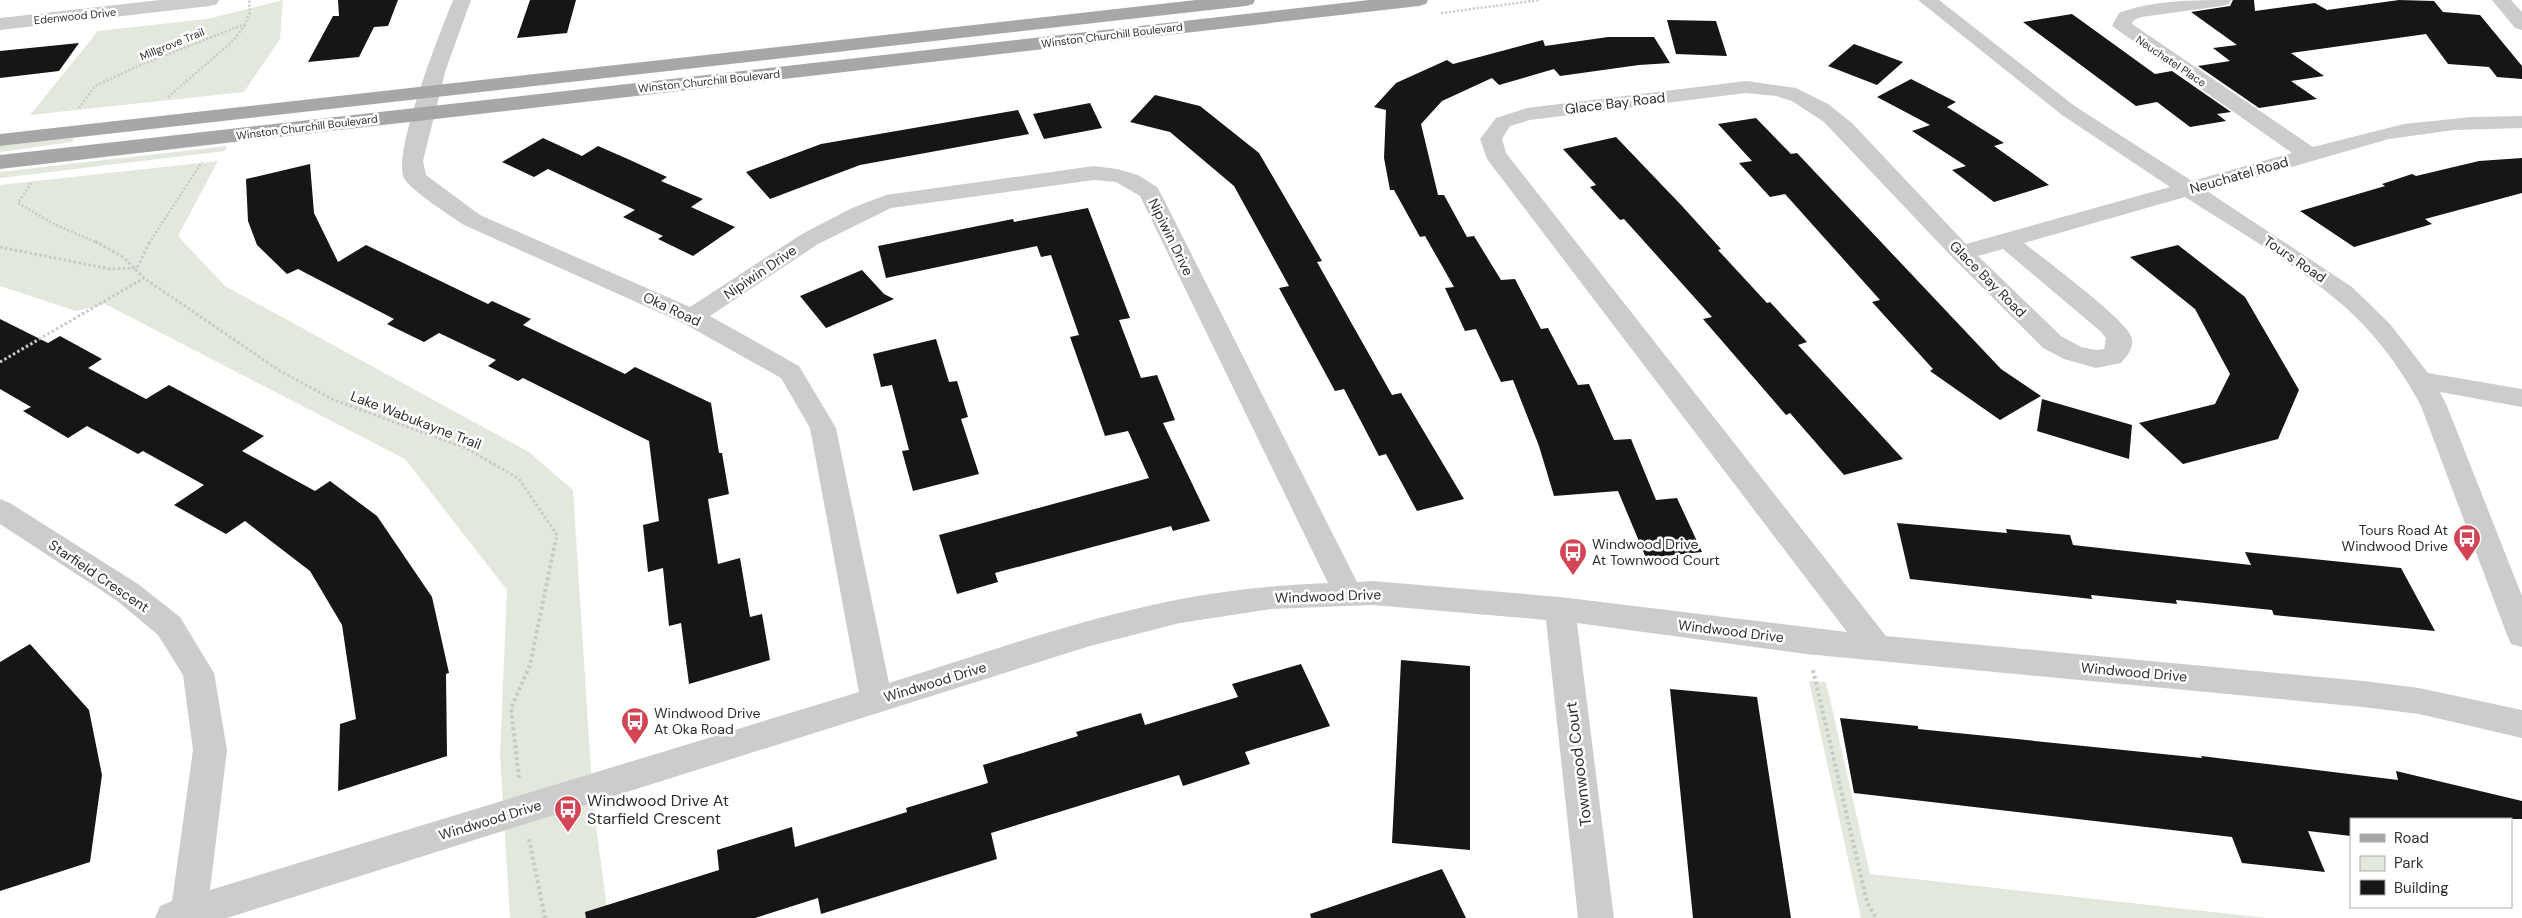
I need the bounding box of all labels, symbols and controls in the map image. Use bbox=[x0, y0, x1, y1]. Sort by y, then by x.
street label: Edenwood Drive bbox=[33, 5, 117, 27]
street label: Winston Churchill Boulevard bbox=[1040, 19, 1184, 51]
street label: Millgrove Trail bbox=[138, 25, 206, 63]
street label: Neuchatel Place bbox=[2133, 32, 2209, 90]
street label: Winston Churchill Boulevard bbox=[637, 67, 781, 95]
street label: Glace Bay Road bbox=[1564, 88, 1666, 118]
street label: Winston Churchill Boulevard bbox=[235, 111, 379, 143]
street label: Neuchatel Road bbox=[2188, 152, 2290, 198]
street label: Nipiwin Drive bbox=[1144, 195, 1198, 279]
street label: Tours Road bbox=[2260, 232, 2330, 286]
street label: Glace Bay Road bbox=[1946, 237, 2030, 321]
street label: Nipiwin Drive bbox=[720, 241, 800, 303]
street label: Oka Road bbox=[640, 288, 704, 330]
street label: Lake Wabukayne Trail bbox=[348, 387, 484, 453]
place label: Tours Road At Windwood Drive bbox=[2342, 521, 2448, 555]
bus stop icon: Tours Road At Windwood Drive bbox=[2452, 523, 2482, 562]
place label: Windwood Drive At Townwood Court bbox=[1592, 535, 1720, 569]
street label: Starfield Crescent bbox=[45, 536, 153, 616]
bus stop icon: Windwood Drive At Townwood Court bbox=[1558, 537, 1588, 576]
street label: Windwood Drive bbox=[1275, 585, 1382, 607]
street label: Windwood Drive bbox=[1677, 616, 1785, 646]
street label: Windwood Drive bbox=[881, 658, 989, 706]
street label: Windwood Drive bbox=[2080, 658, 2188, 686]
street label: Townwood Court bbox=[1560, 700, 1597, 828]
place label: Windwood Drive At Oka Road bbox=[654, 704, 760, 738]
bus stop icon: Windwood Drive At Oka Road bbox=[620, 706, 650, 745]
place label: Windwood Drive At Starfield Crescent bbox=[587, 790, 729, 829]
bus stop icon: Windwood Drive At Starfield Crescent bbox=[553, 794, 583, 833]
street label: Windwood Drive bbox=[436, 796, 544, 844]
legend bbox=[2350, 818, 2512, 908]
text: Road bbox=[2394, 828, 2429, 848]
text: Park bbox=[2394, 853, 2424, 873]
text: Building bbox=[2394, 878, 2449, 898]

